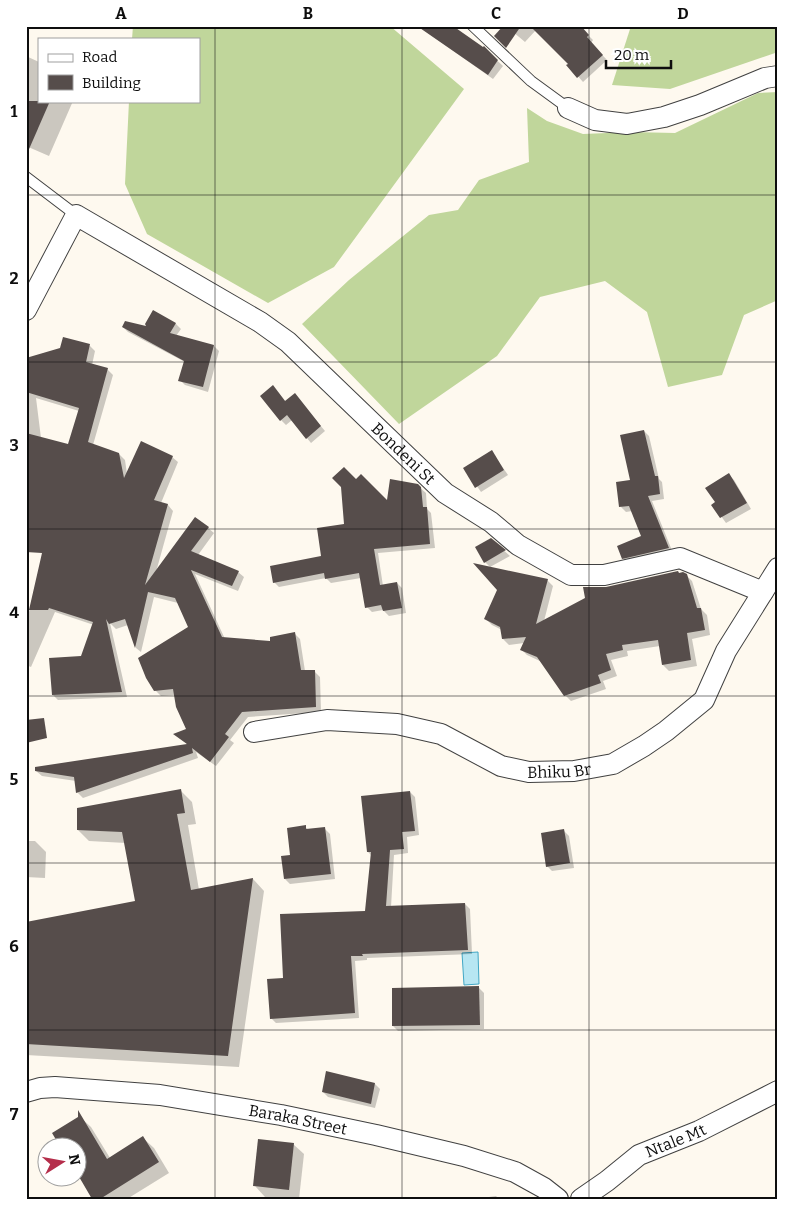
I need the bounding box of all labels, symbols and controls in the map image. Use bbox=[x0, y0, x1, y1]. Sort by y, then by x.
text: A bbox=[115, 4, 127, 23]
text: B bbox=[303, 4, 313, 23]
text: C bbox=[491, 4, 501, 23]
text: D bbox=[677, 4, 689, 23]
legend bbox=[38, 38, 200, 102]
scale bar bbox=[606, 38, 672, 70]
text: 20 m bbox=[614, 46, 650, 64]
text: Road bbox=[82, 48, 117, 66]
text: Building bbox=[82, 74, 141, 92]
text: 1 bbox=[11, 102, 18, 121]
text: 2 bbox=[9, 269, 19, 288]
street label: Bondeni St bbox=[368, 418, 440, 488]
text: 3 bbox=[9, 436, 19, 455]
text: 4 bbox=[9, 603, 19, 622]
street label: Bhiku Br bbox=[527, 759, 593, 782]
text: 5 bbox=[10, 770, 19, 789]
text: 6 bbox=[9, 937, 19, 956]
street label: Baraka Street bbox=[247, 1100, 349, 1138]
text: 7 bbox=[10, 1105, 19, 1124]
street label: Ntale Mt bbox=[642, 1120, 709, 1161]
north arrow bbox=[38, 1138, 88, 1188]
text: N bbox=[65, 1153, 84, 1167]

